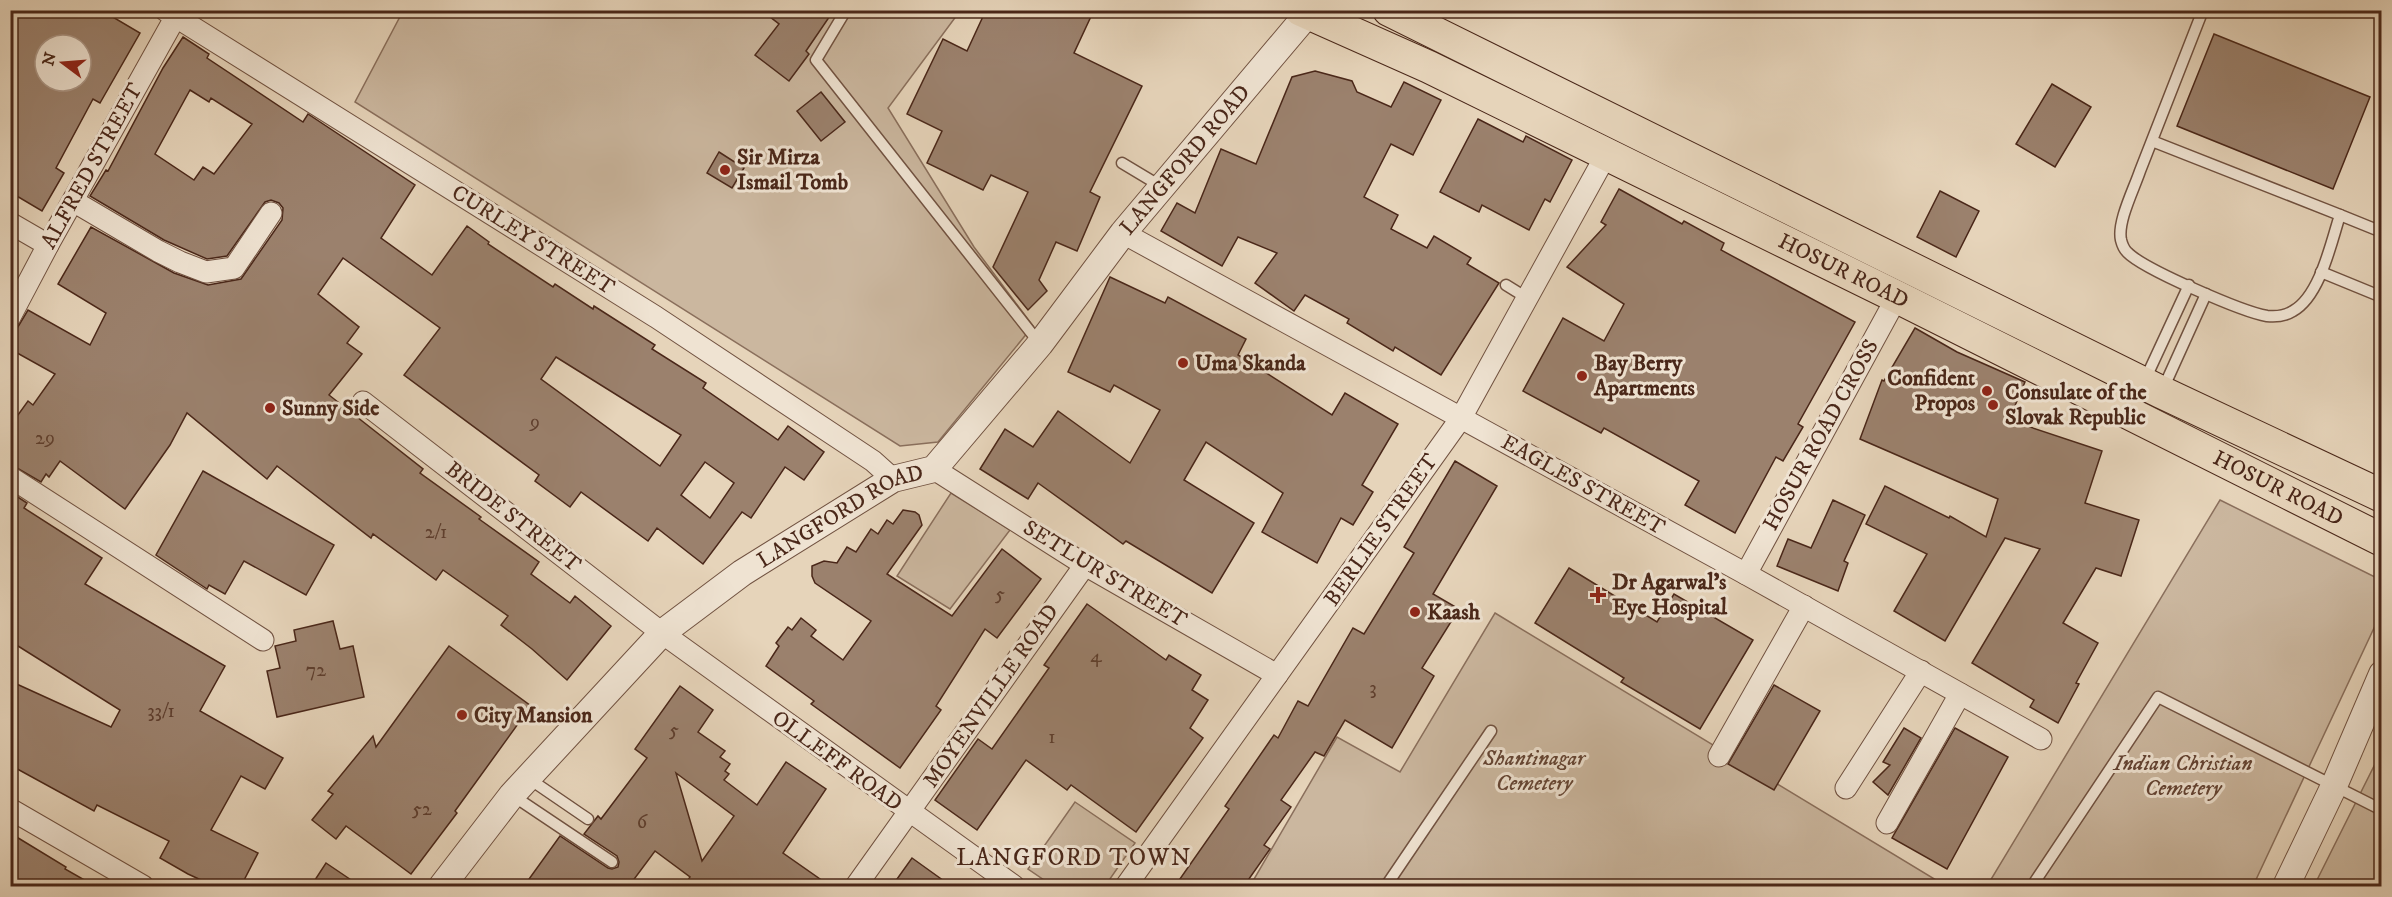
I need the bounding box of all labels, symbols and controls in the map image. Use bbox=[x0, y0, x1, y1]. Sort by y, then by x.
north arrow bbox=[33, 33, 93, 93]
text: N bbox=[38, 50, 61, 68]
street label: ALFRED STREET bbox=[35, 78, 149, 254]
street label: LANGFORD ROAD bbox=[1114, 79, 1256, 240]
place label: Sir Mirza Ismail Tomb bbox=[737, 144, 848, 196]
marker: Sir Mirza Ismail Tomb bbox=[718, 163, 732, 177]
street label: CURLEY STREET bbox=[447, 179, 620, 301]
street label: HOSUR ROAD bbox=[1774, 227, 1913, 314]
street label: HOSUR ROAD CROSS bbox=[1757, 335, 1885, 535]
place label: Uma Skanda bbox=[1195, 350, 1306, 377]
place label: Bay Berry Apartments bbox=[1593, 350, 1696, 402]
marker: Uma Skanda bbox=[1176, 356, 1190, 370]
place label: Confident Propos bbox=[1887, 365, 1976, 417]
marker: Bay Berry Apartments bbox=[1575, 369, 1589, 383]
place label: Consulate of the Slovak Republic bbox=[2005, 379, 2147, 431]
marker: Confident Propos bbox=[1980, 384, 1994, 398]
place label: Sunny Side bbox=[282, 395, 379, 422]
marker: Consulate of the Slovak Republic bbox=[1986, 398, 2000, 412]
marker: Sunny Side bbox=[263, 401, 277, 415]
house number: 9 bbox=[529, 410, 540, 435]
house number: 29 bbox=[35, 426, 55, 451]
street label: EAGLES STREET bbox=[1496, 429, 1670, 541]
street label: HOSUR ROAD bbox=[2209, 444, 2348, 532]
street label: BERLIE STREET bbox=[1318, 448, 1444, 611]
street label: BRIDE STREET bbox=[440, 456, 586, 578]
street label: LANGFORD ROAD bbox=[752, 459, 926, 574]
street label: SETLUR STREET bbox=[1018, 514, 1192, 634]
house number: 2/1 bbox=[425, 520, 447, 545]
place label: Dr Agarwal's Eye Hospital bbox=[1612, 569, 1728, 621]
house number: 5 bbox=[995, 582, 1005, 607]
marker: Dr Agarwal's Eye Hospital bbox=[1589, 586, 1607, 604]
street label: MOYENVILLE ROAD bbox=[917, 599, 1065, 793]
place label: Kaash bbox=[1427, 599, 1480, 626]
marker: Kaash bbox=[1408, 605, 1422, 619]
house number: 4 bbox=[1090, 644, 1102, 669]
house number: 72 bbox=[306, 658, 326, 683]
house number: 3 bbox=[1369, 676, 1377, 701]
house number: 33/1 bbox=[147, 699, 175, 724]
place label: City Mansion bbox=[474, 702, 593, 729]
street label: OLLEFF ROAD bbox=[767, 705, 907, 817]
marker: City Mansion bbox=[455, 708, 469, 722]
house number: 5 bbox=[669, 718, 679, 743]
house number: 1 bbox=[1048, 725, 1056, 750]
park label: Shantinagar Cemetery bbox=[1482, 745, 1587, 797]
park label: Indian Christian Cemetery bbox=[2112, 750, 2252, 802]
house number: 52 bbox=[412, 797, 432, 822]
house number: 6 bbox=[637, 810, 648, 835]
district label: LANGFORD TOWN bbox=[956, 843, 1192, 873]

